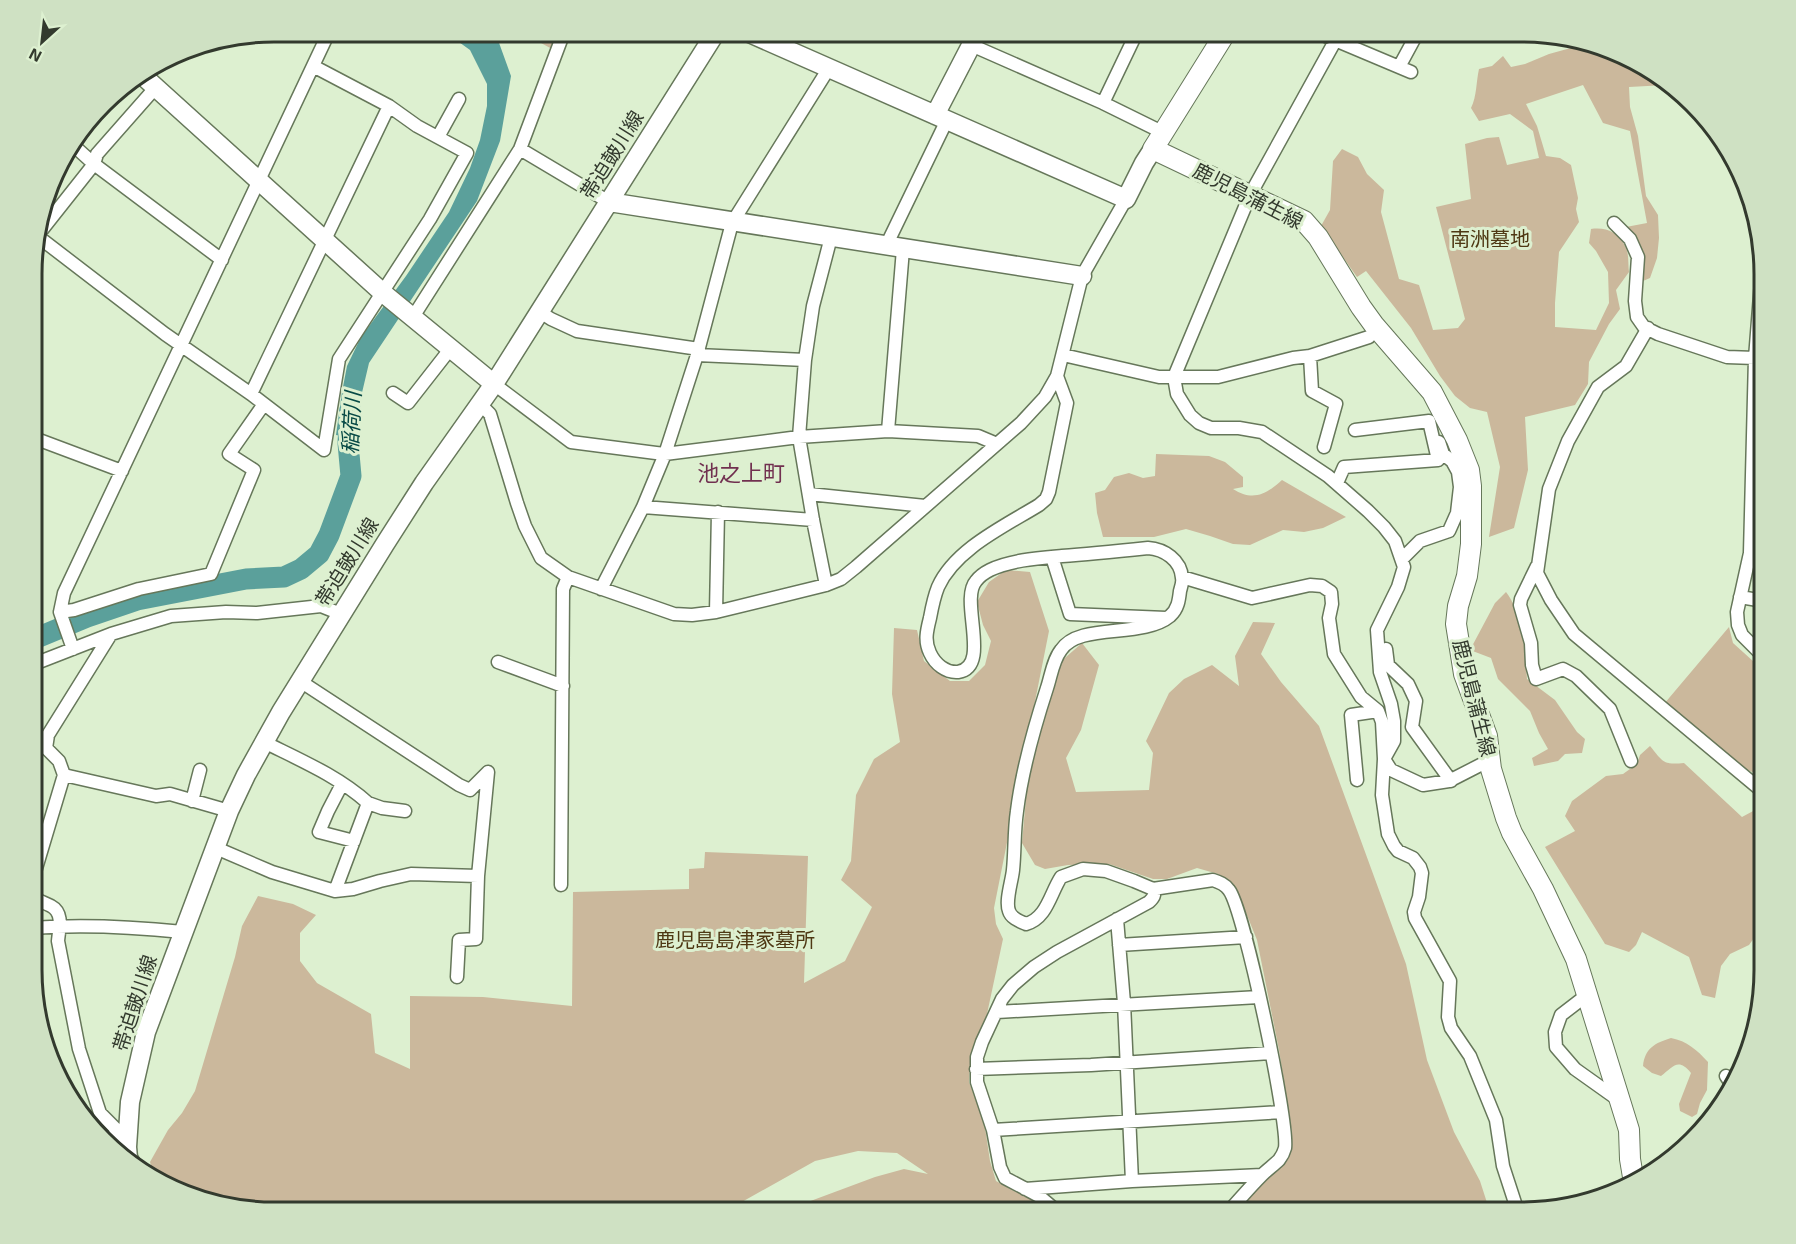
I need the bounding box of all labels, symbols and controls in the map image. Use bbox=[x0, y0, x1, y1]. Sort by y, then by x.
north arrow bbox=[12, 12, 72, 72]
text: N bbox=[25, 45, 44, 67]
street label: 帯迫皷川線 bbox=[574, 106, 648, 203]
street label: 鹿児島蒲生線 bbox=[1190, 157, 1307, 233]
park label: 南洲墓地 bbox=[1450, 226, 1530, 250]
water label: 稲荷川 bbox=[336, 389, 365, 455]
district label: 池之上町 bbox=[697, 459, 785, 485]
street label: 帯迫皷川線 bbox=[309, 513, 383, 610]
street label: 鹿児島蒲生線 bbox=[1449, 637, 1501, 759]
park label: 鹿児島島津家墓所 bbox=[655, 927, 815, 951]
street label: 帯迫皷川線 bbox=[107, 951, 161, 1054]

